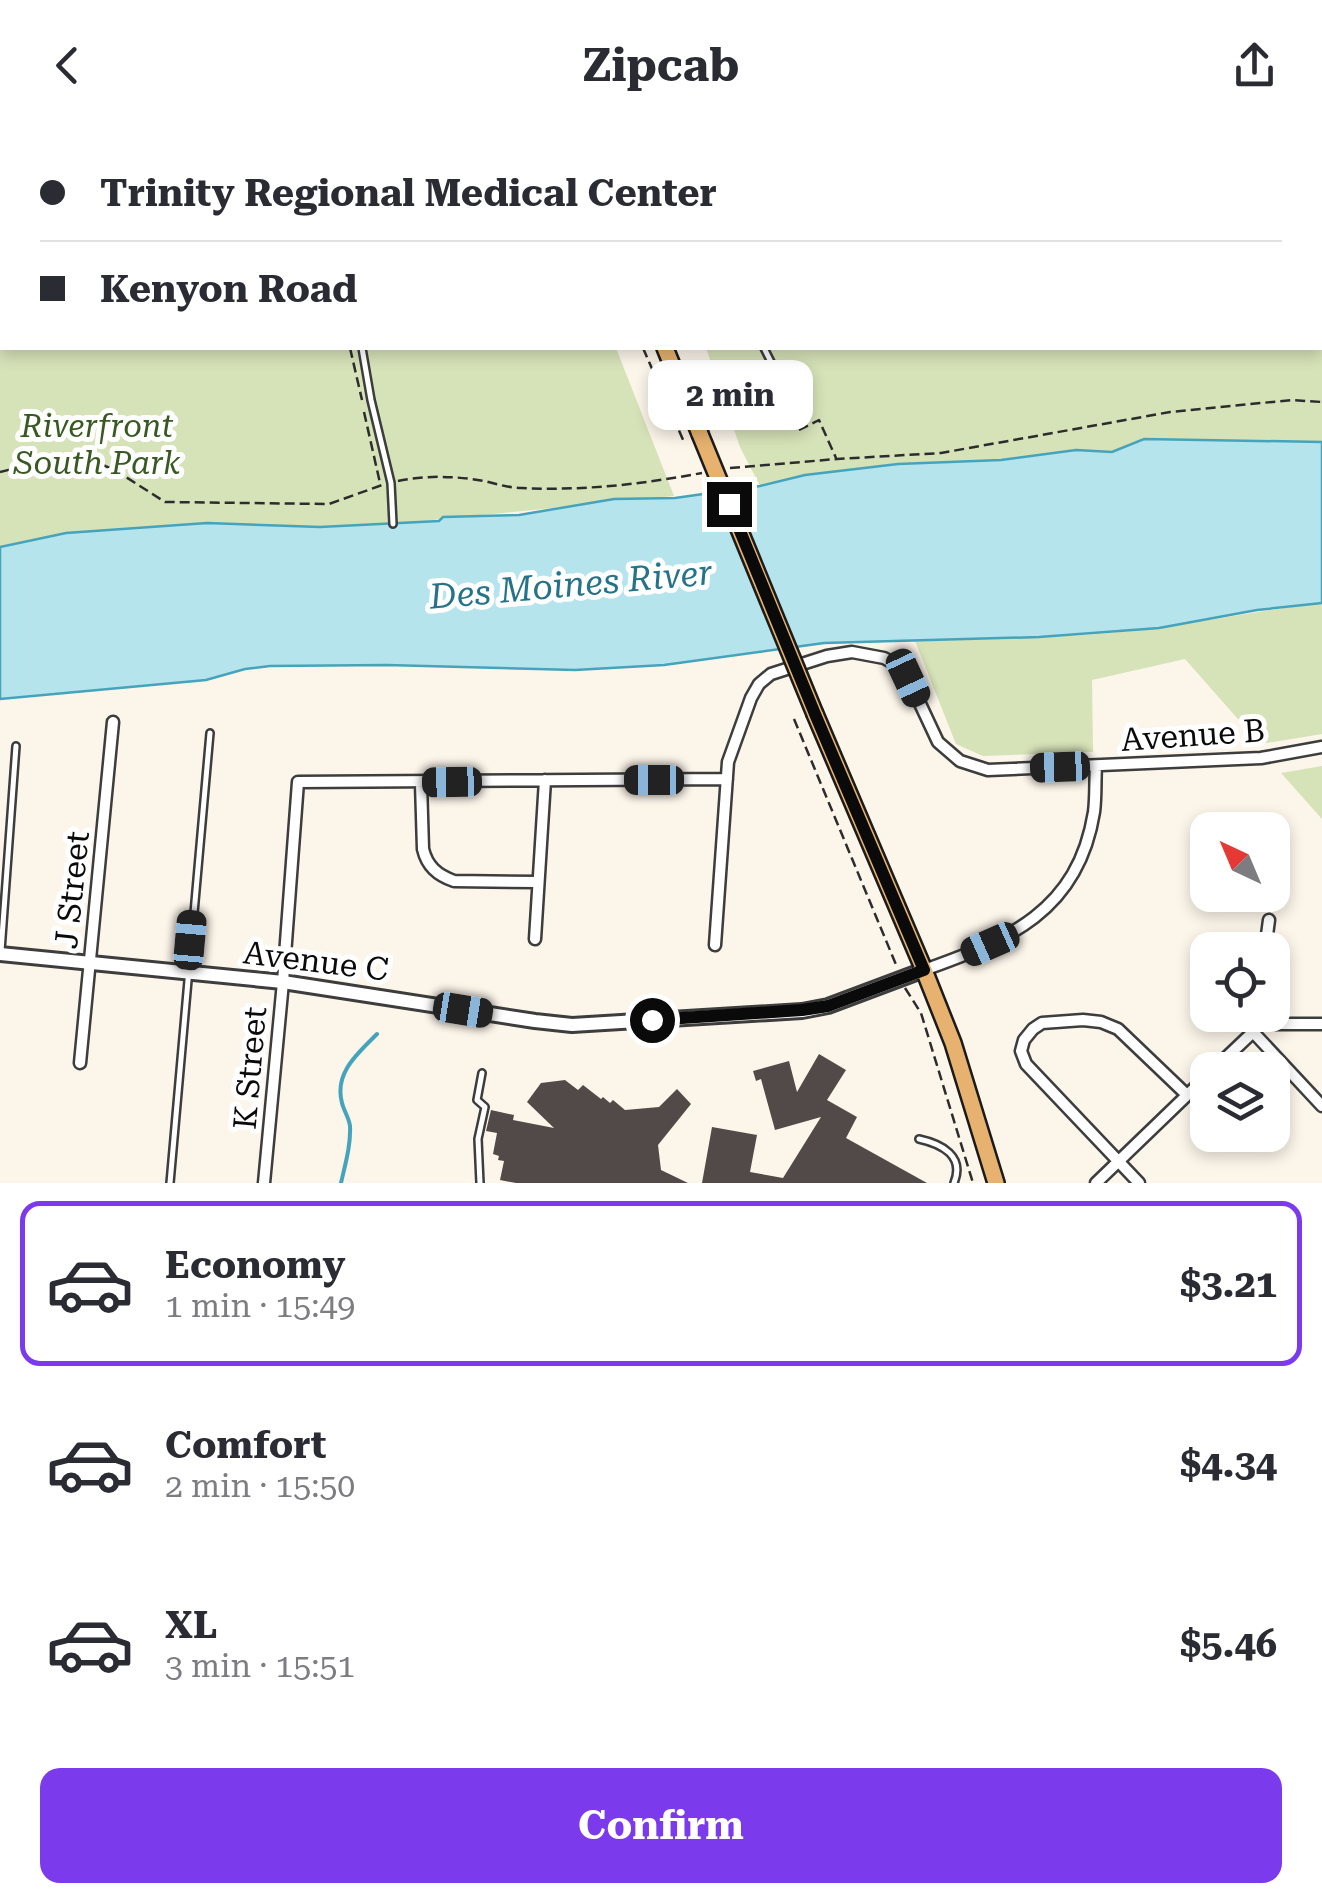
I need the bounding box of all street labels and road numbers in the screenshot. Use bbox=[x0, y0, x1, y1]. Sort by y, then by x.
street label: Avenue B bbox=[1120, 711, 1266, 759]
street label: J Street bbox=[47, 829, 97, 951]
street label: Avenue C bbox=[241, 933, 391, 989]
street label: K Street bbox=[226, 1005, 274, 1131]

